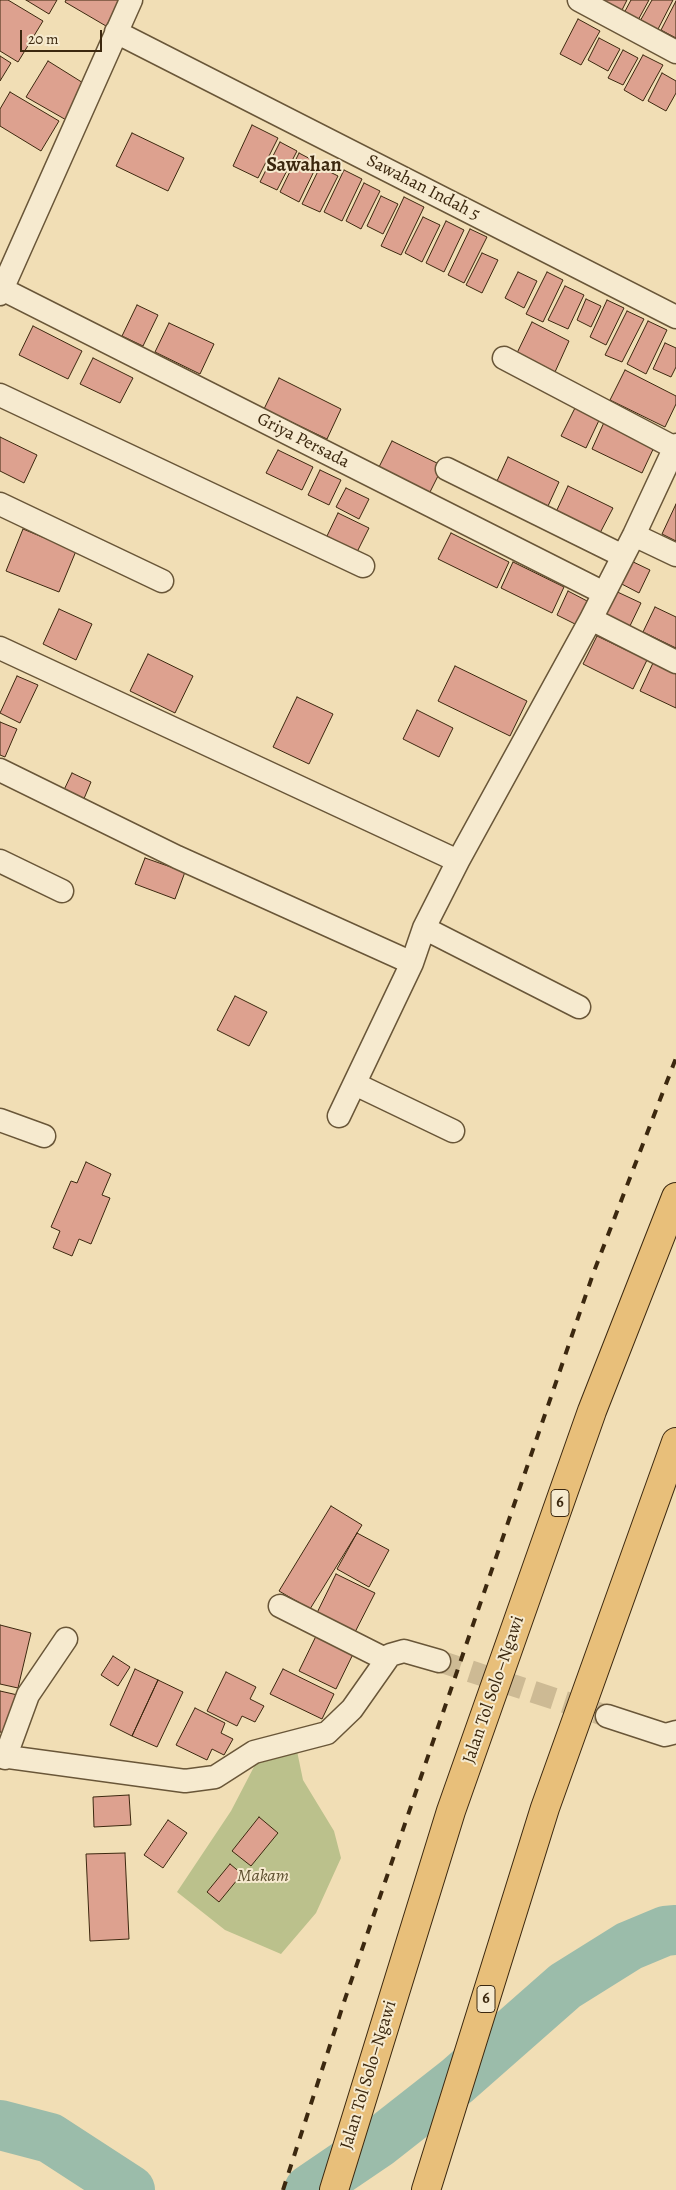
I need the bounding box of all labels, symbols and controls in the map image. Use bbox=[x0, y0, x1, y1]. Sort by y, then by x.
scale bar bbox=[22, 20, 105, 52]
text: 20 m bbox=[28, 29, 59, 49]
street label: Sawahan Indah 5 bbox=[363, 150, 483, 226]
district label: Sawahan bbox=[266, 154, 342, 178]
street label: Griya Persada bbox=[253, 408, 353, 474]
road number: 6 bbox=[551, 1490, 569, 1516]
street label: Jalan Tol Solo–Ngawi bbox=[459, 1613, 529, 1767]
park label: Makam bbox=[237, 1866, 289, 1888]
road number: 6 bbox=[477, 1986, 495, 2012]
street label: Jalan Tol Solo–Ngawi bbox=[336, 1998, 402, 2152]

